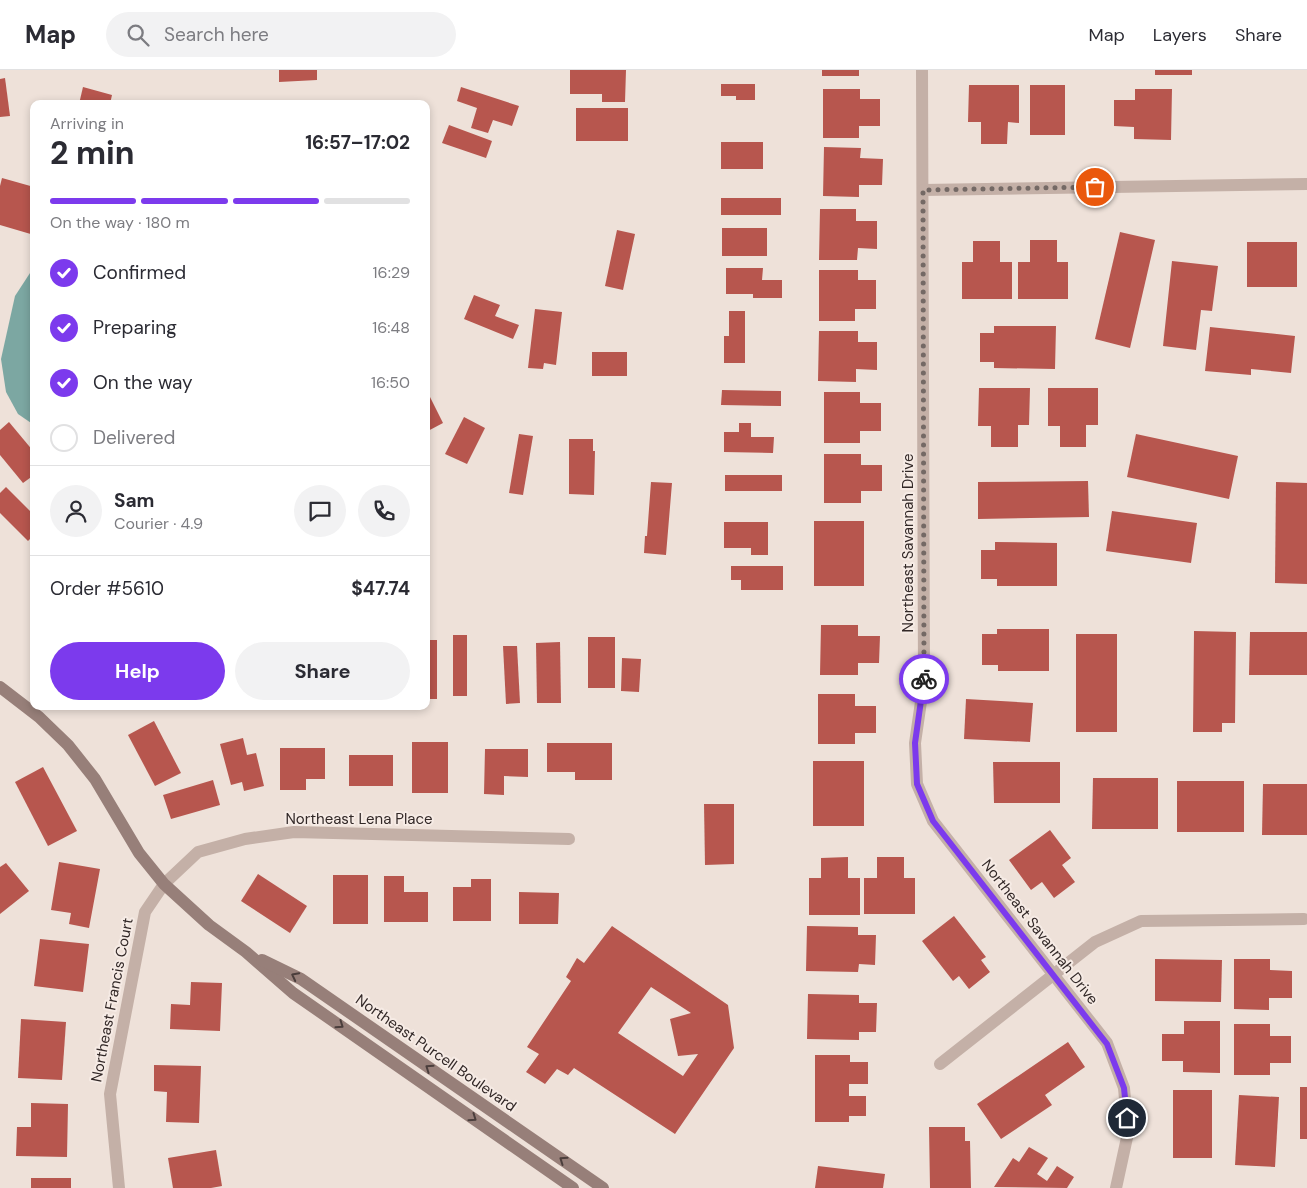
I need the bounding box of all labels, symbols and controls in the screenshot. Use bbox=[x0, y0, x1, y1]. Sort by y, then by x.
search box bbox=[106, 12, 456, 57]
text: Map bbox=[25, 19, 76, 50]
icon: search bbox=[124, 21, 152, 49]
text: Search here bbox=[164, 22, 269, 47]
text: Map bbox=[1089, 23, 1125, 47]
text: Layers bbox=[1153, 23, 1207, 47]
text: Share bbox=[1235, 23, 1282, 47]
text: Arriving in bbox=[50, 113, 124, 134]
text: 16:57–17:02 bbox=[305, 130, 410, 155]
text: 2 min bbox=[50, 132, 135, 174]
pin bbox=[1074, 166, 1116, 208]
icon: bag bbox=[1081, 173, 1109, 201]
text: On the way · 180 m bbox=[50, 212, 190, 233]
icon: check bbox=[50, 259, 78, 287]
text: Confirmed bbox=[93, 260, 186, 285]
text: 16:29 bbox=[373, 262, 410, 283]
icon: check bbox=[50, 314, 78, 342]
text: Preparing bbox=[93, 315, 177, 340]
text: 16:48 bbox=[372, 317, 410, 338]
icon: check bbox=[50, 369, 78, 397]
text: On the way bbox=[93, 370, 193, 395]
text: 16:50 bbox=[371, 372, 410, 393]
text: Delivered bbox=[93, 425, 175, 450]
street label: Northeast Savannah Drive bbox=[898, 454, 918, 632]
button: person bbox=[50, 485, 102, 537]
button: chat bbox=[294, 485, 346, 537]
button: phone bbox=[358, 485, 410, 537]
text: Sam bbox=[114, 488, 155, 513]
text: Courier · 4.9 bbox=[114, 513, 203, 534]
text: Order #5610 bbox=[50, 576, 164, 601]
text: $47.74 bbox=[351, 576, 410, 601]
button: Help bbox=[50, 642, 225, 700]
button: Share bbox=[235, 642, 410, 700]
courier bbox=[899, 654, 949, 704]
icon: bike bbox=[910, 665, 938, 693]
street label: Northeast Lena Place bbox=[285, 809, 433, 829]
street label: Northeast Savannah Drive bbox=[977, 855, 1103, 1009]
street label: Northeast Francis Court bbox=[86, 916, 138, 1084]
one-way arrow bbox=[291, 972, 300, 982]
street label: Northeast Purcell Boulevard bbox=[352, 990, 520, 1116]
one-way arrow bbox=[334, 1019, 344, 1028]
one-way arrow bbox=[426, 1065, 435, 1074]
pin bbox=[1106, 1097, 1148, 1139]
icon: home bbox=[1113, 1104, 1141, 1132]
one-way arrow bbox=[467, 1112, 477, 1121]
one-way arrow bbox=[559, 1157, 569, 1166]

